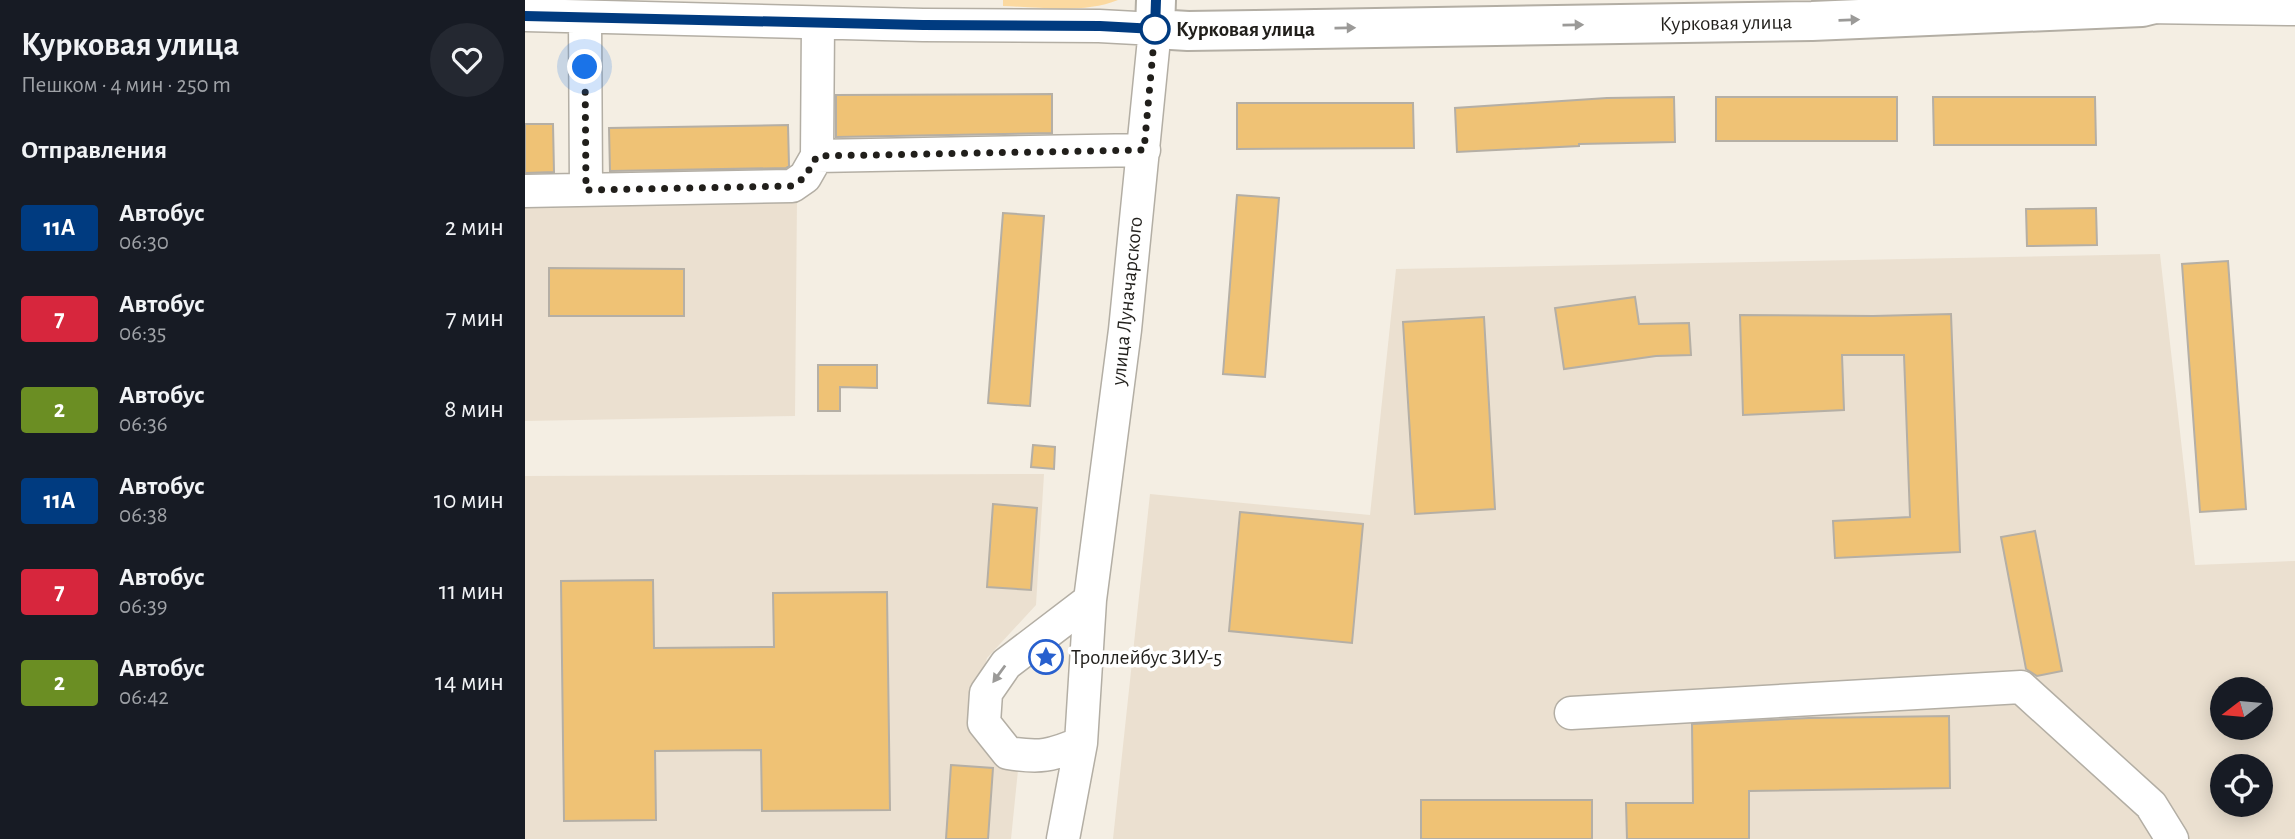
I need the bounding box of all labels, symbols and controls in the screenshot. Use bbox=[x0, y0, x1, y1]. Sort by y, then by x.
street label: Курковая улица bbox=[1659, 11, 1793, 35]
marker: Курковая улица bbox=[1140, 14, 1170, 44]
one-way arrow bbox=[1839, 14, 1861, 25]
place label: Курковая улица bbox=[1176, 19, 1315, 40]
one-way arrow bbox=[1562, 19, 1584, 31]
button: heart bbox=[430, 23, 504, 97]
one-way arrow bbox=[1335, 23, 1357, 34]
text: Курковая улица bbox=[21, 29, 239, 62]
your location bbox=[567, 49, 602, 84]
text: Пешком · 4 мин · 250 m bbox=[21, 74, 231, 97]
text: Отправления bbox=[21, 137, 167, 163]
text: Автобус bbox=[119, 200, 205, 226]
text: 2 мин bbox=[445, 214, 504, 240]
text: 11А bbox=[44, 216, 75, 240]
street label: улица Луначарского bbox=[1108, 216, 1146, 387]
text: 06:30 bbox=[119, 231, 169, 254]
text: Автобус bbox=[119, 291, 205, 317]
text: 7 мин bbox=[446, 305, 504, 331]
text: 7 bbox=[54, 307, 65, 331]
text: 06:35 bbox=[119, 322, 166, 345]
text: Автобус bbox=[119, 382, 205, 408]
text: 8 мин bbox=[444, 396, 504, 422]
text: 2 bbox=[54, 398, 65, 422]
text: 06:36 bbox=[119, 413, 168, 436]
text: Автобус bbox=[119, 473, 205, 499]
text: 10 мин bbox=[434, 487, 504, 513]
text: 11А bbox=[44, 489, 75, 513]
text: 06:38 bbox=[119, 504, 168, 527]
text: Автобус bbox=[119, 564, 205, 590]
text: 11 мин bbox=[439, 578, 504, 604]
text: 7 bbox=[54, 580, 65, 604]
text: 06:39 bbox=[119, 595, 168, 618]
place icon: Троллейбус ЗИУ-5 bbox=[1027, 638, 1065, 676]
place label: Троллейбус ЗИУ-5 bbox=[1071, 647, 1222, 668]
text: Автобус bbox=[119, 655, 205, 681]
one-way arrow bbox=[992, 665, 1006, 683]
text: 14 мин bbox=[435, 669, 504, 695]
text: 2 bbox=[54, 671, 65, 695]
north arrow bbox=[2210, 677, 2273, 740]
map controls bbox=[2210, 677, 2273, 817]
text: 06:42 bbox=[119, 686, 169, 709]
button: locate bbox=[2210, 754, 2273, 817]

